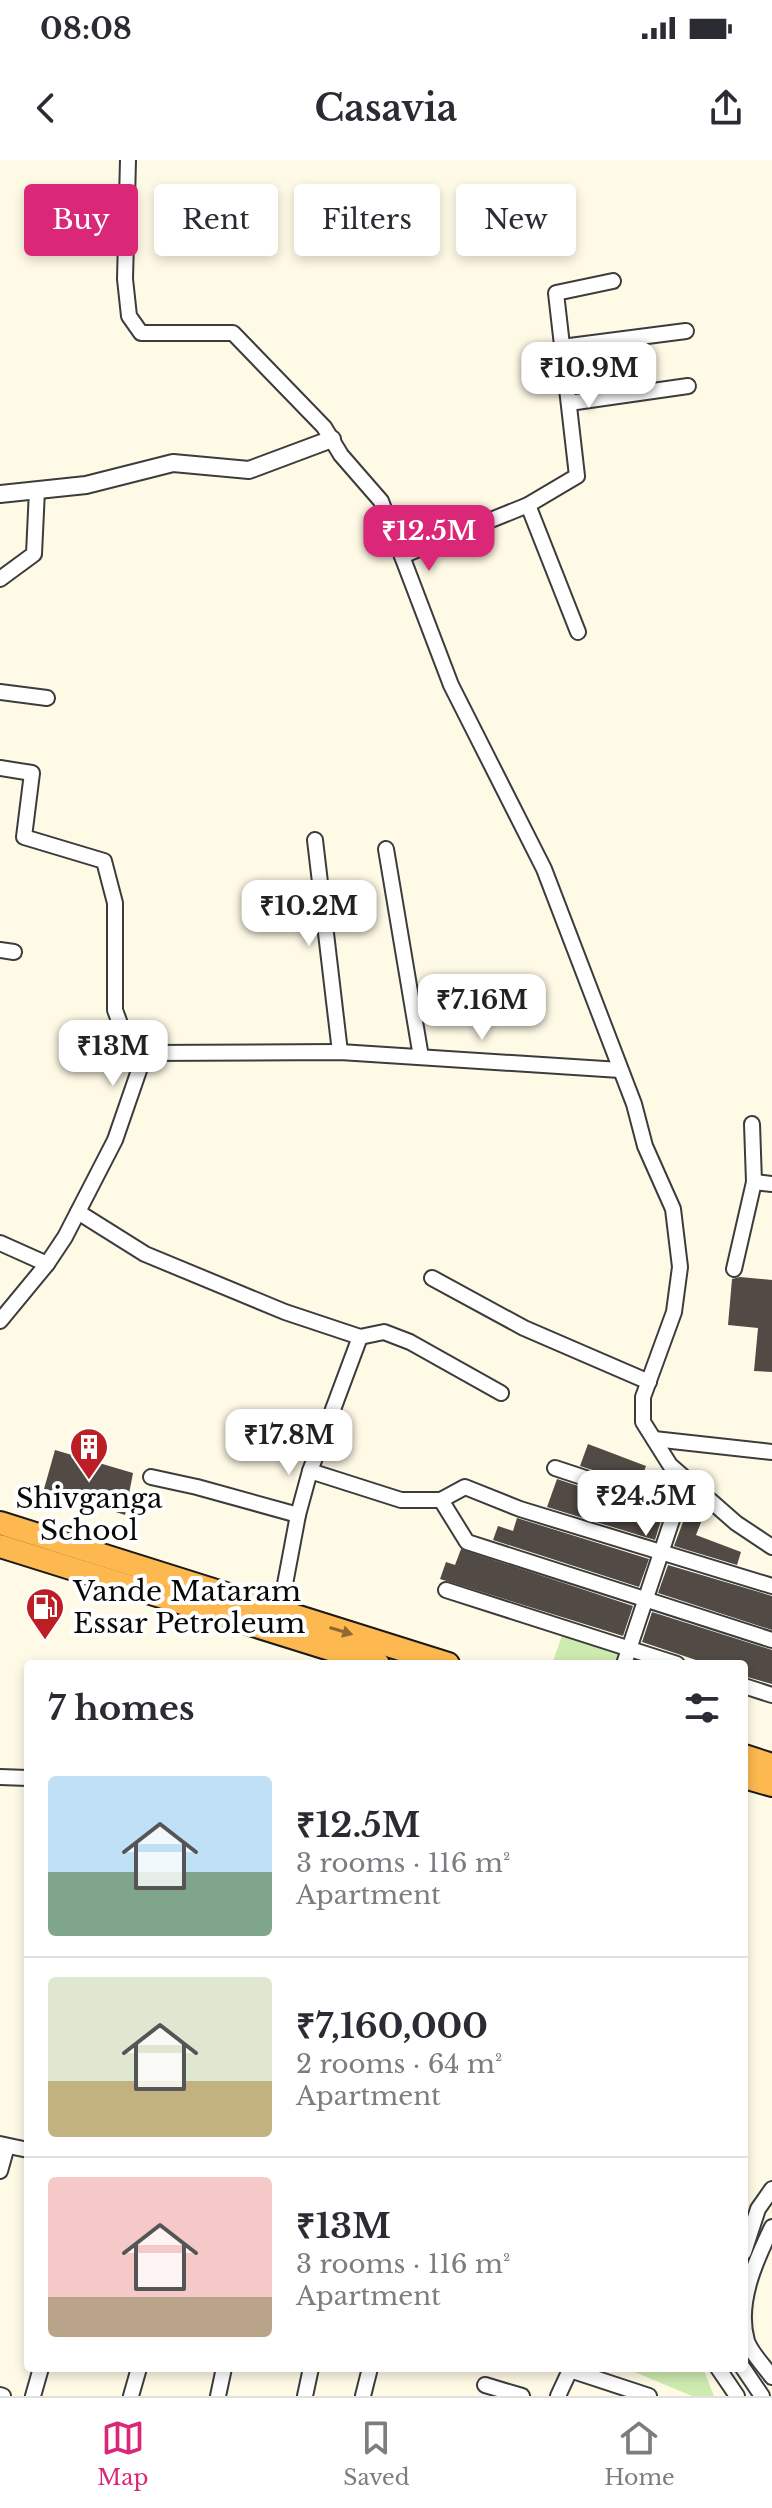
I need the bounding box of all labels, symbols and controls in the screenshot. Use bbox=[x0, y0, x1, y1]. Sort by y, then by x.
text: 08:08 bbox=[40, 10, 132, 47]
icon: back bbox=[24, 86, 68, 130]
text: Casavia bbox=[315, 86, 458, 131]
icon: share bbox=[704, 86, 748, 130]
chip: Buy bbox=[24, 184, 138, 256]
chip: Rent bbox=[154, 184, 278, 256]
chip: Filters bbox=[294, 184, 440, 256]
chip: New bbox=[456, 184, 576, 256]
pin: ₹10.9M bbox=[524, 342, 654, 410]
text: ₹10.9M bbox=[539, 352, 639, 384]
pin: ₹12.5M bbox=[364, 505, 494, 573]
text: ₹12.5M bbox=[381, 515, 477, 547]
pin: ₹10.2M bbox=[244, 880, 374, 948]
text: ₹10.2M bbox=[260, 890, 358, 922]
pin: ₹7.16M bbox=[417, 974, 547, 1042]
text: ₹7.16M bbox=[436, 984, 528, 1016]
pin: ₹13M bbox=[66, 1020, 160, 1088]
text: ₹13M bbox=[77, 1030, 149, 1062]
pin: ₹17.8M bbox=[224, 1409, 354, 1477]
text: ₹17.8M bbox=[243, 1419, 335, 1451]
building icon: Shivganga School bbox=[68, 1426, 110, 1481]
pin: ₹24.5M bbox=[581, 1470, 711, 1538]
text: ₹24.5M bbox=[595, 1480, 697, 1512]
place label: Shivganga School bbox=[15, 1481, 163, 1548]
place label: Vande Mataram Essar Petroleum bbox=[72, 1574, 305, 1641]
fuel station icon: Vande Mataram Essar Petroleum bbox=[24, 1586, 66, 1641]
one-way arrow bbox=[330, 1625, 354, 1638]
icon: filters bbox=[680, 1686, 724, 1730]
text: 7 homes bbox=[48, 1687, 195, 1729]
text: ₹12.5M bbox=[296, 1804, 420, 1846]
icon: home bbox=[112, 1808, 208, 1904]
text: 3 rooms · 116 m² bbox=[296, 1847, 510, 1879]
text: Apartment bbox=[296, 1879, 441, 1911]
text: ₹7,160,000 bbox=[296, 2005, 488, 2047]
icon: home bbox=[112, 2009, 208, 2105]
text: 2 rooms · 64 m² bbox=[296, 2048, 502, 2080]
text: Apartment bbox=[296, 2080, 441, 2112]
text: ₹13M bbox=[296, 2205, 391, 2247]
icon: home bbox=[112, 2209, 208, 2305]
text: 3 rooms · 116 m² bbox=[296, 2248, 510, 2280]
text: Apartment bbox=[296, 2280, 441, 2312]
tab: Map bbox=[97, 2416, 148, 2491]
tab: Saved bbox=[343, 2416, 410, 2491]
tab: Home bbox=[604, 2416, 675, 2491]

